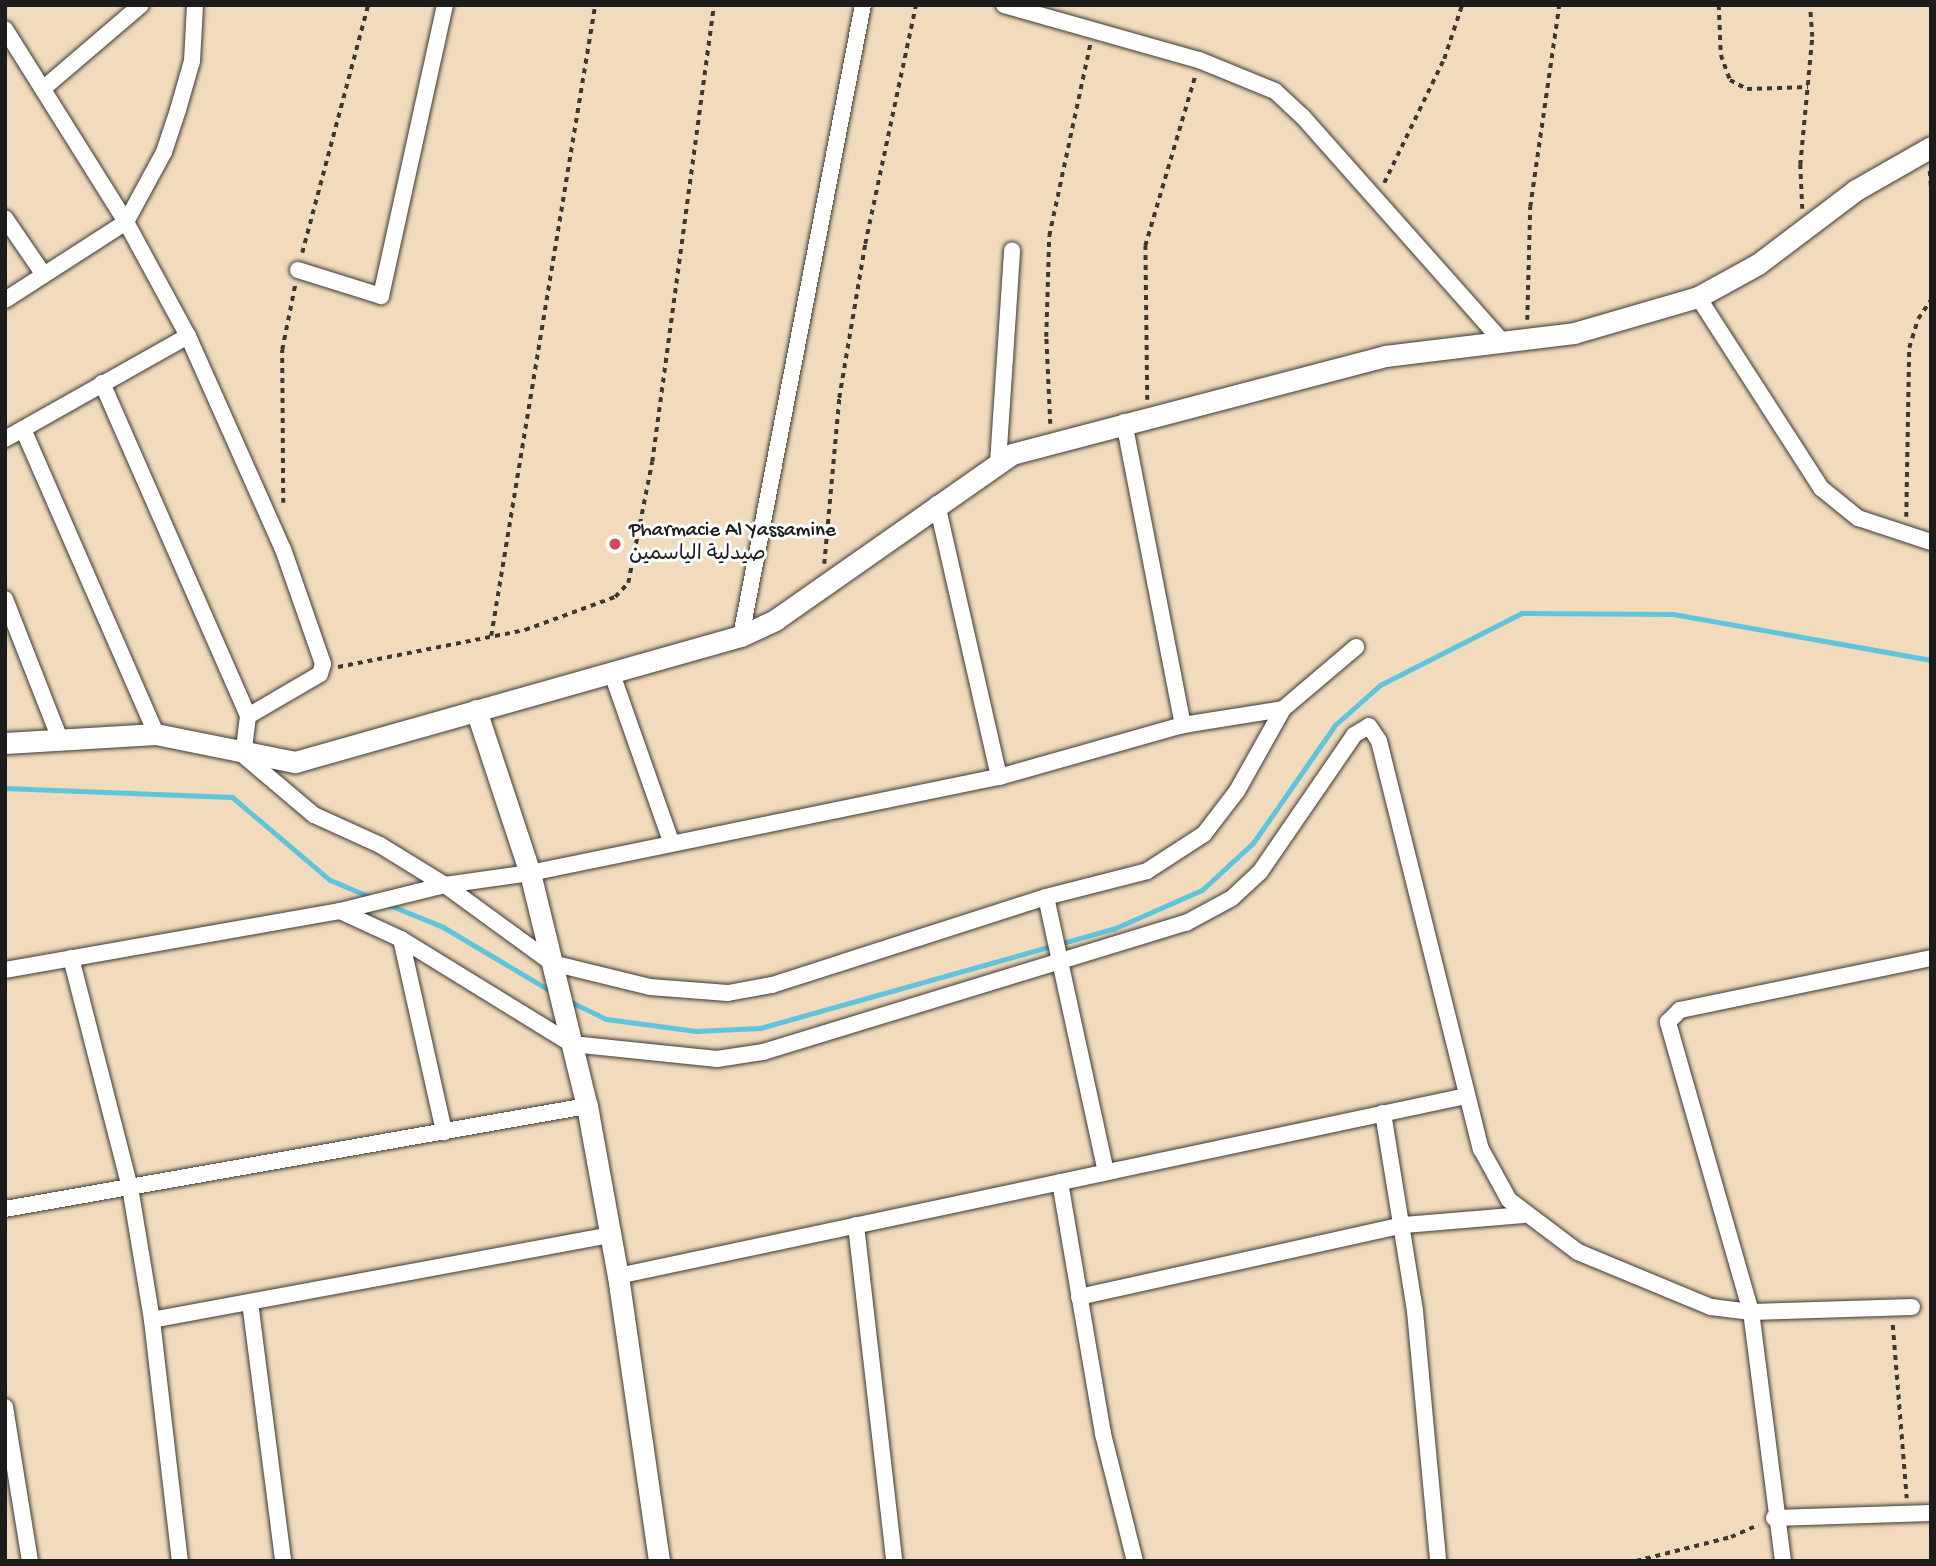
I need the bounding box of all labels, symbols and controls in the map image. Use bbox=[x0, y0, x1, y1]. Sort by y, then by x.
place label: Pharmacie Al Yassamine صيدلية الياسمين bbox=[629, 519, 836, 569]
marker: Pharmacie Al Yassamine صيدلية الياسمين bbox=[607, 536, 623, 552]

